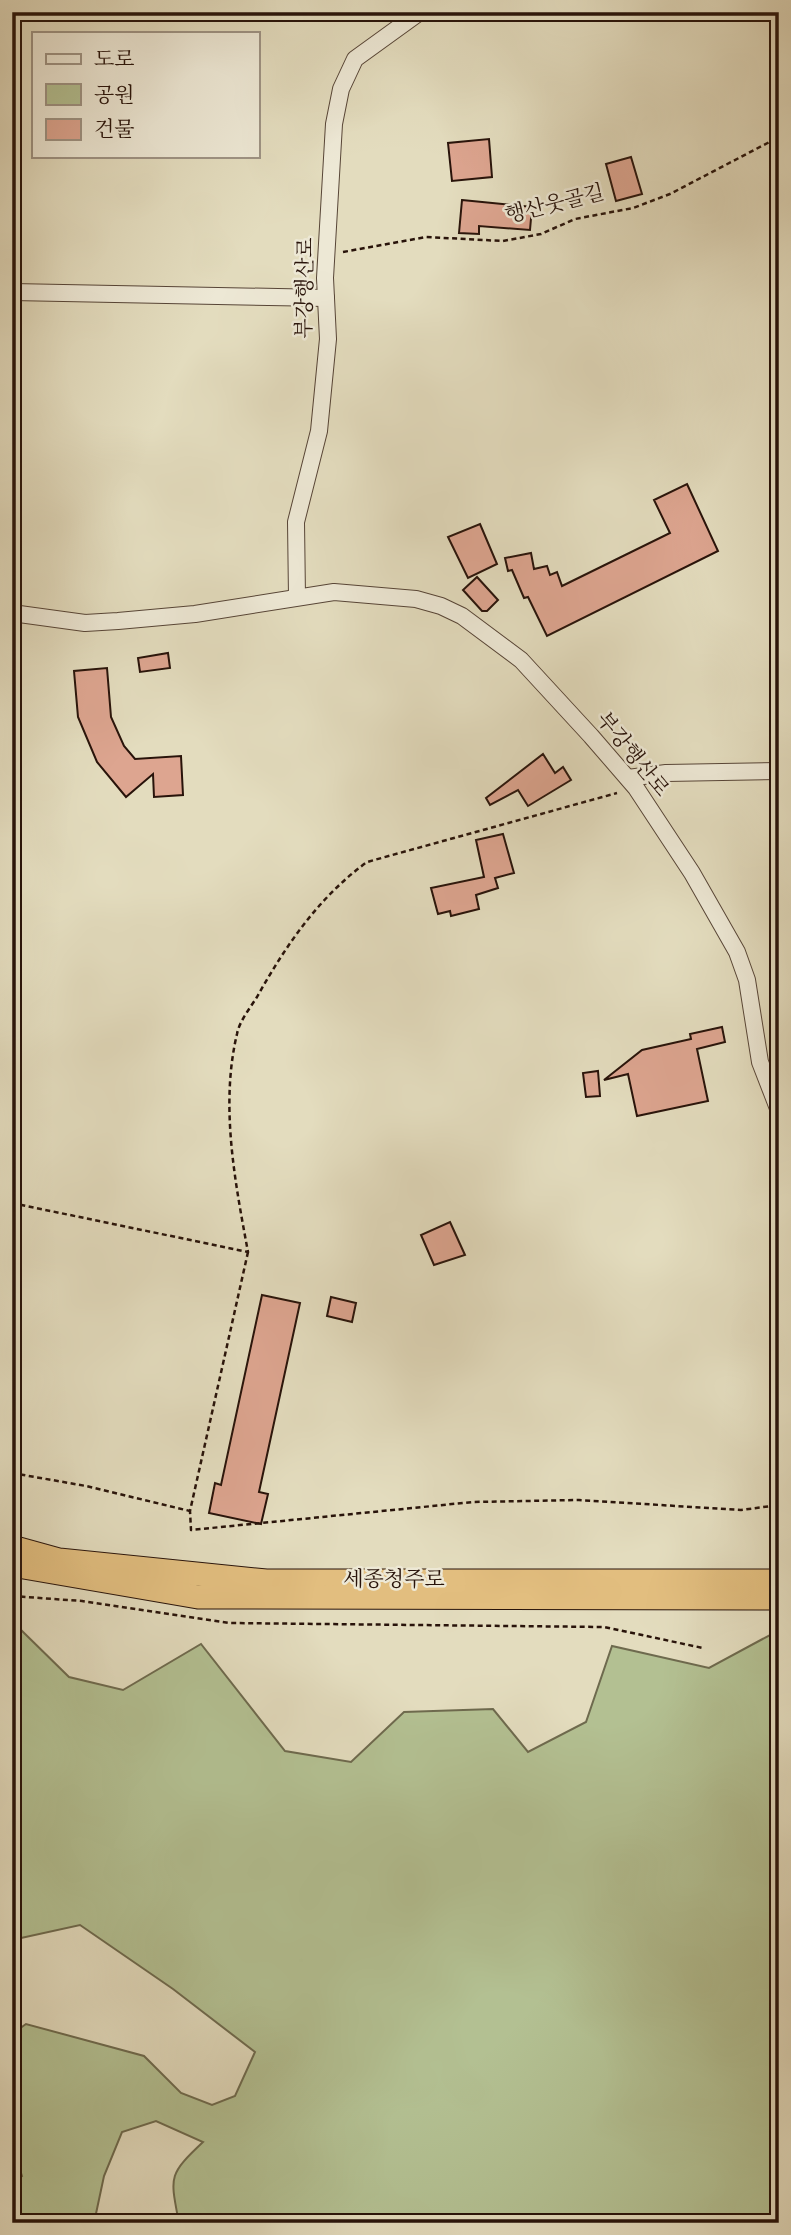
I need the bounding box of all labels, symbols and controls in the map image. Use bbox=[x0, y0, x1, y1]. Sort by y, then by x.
legend bbox=[32, 32, 259, 158]
text: 도로 bbox=[94, 49, 135, 71]
text: 공원 bbox=[94, 84, 135, 107]
text: 건물 bbox=[94, 118, 135, 141]
street label: 행산웃골길 bbox=[503, 181, 607, 227]
street label: 부강행산로 bbox=[293, 237, 317, 339]
street label: 부강행산로 bbox=[592, 708, 674, 801]
street label: 세종청주로 bbox=[343, 1568, 445, 1591]

